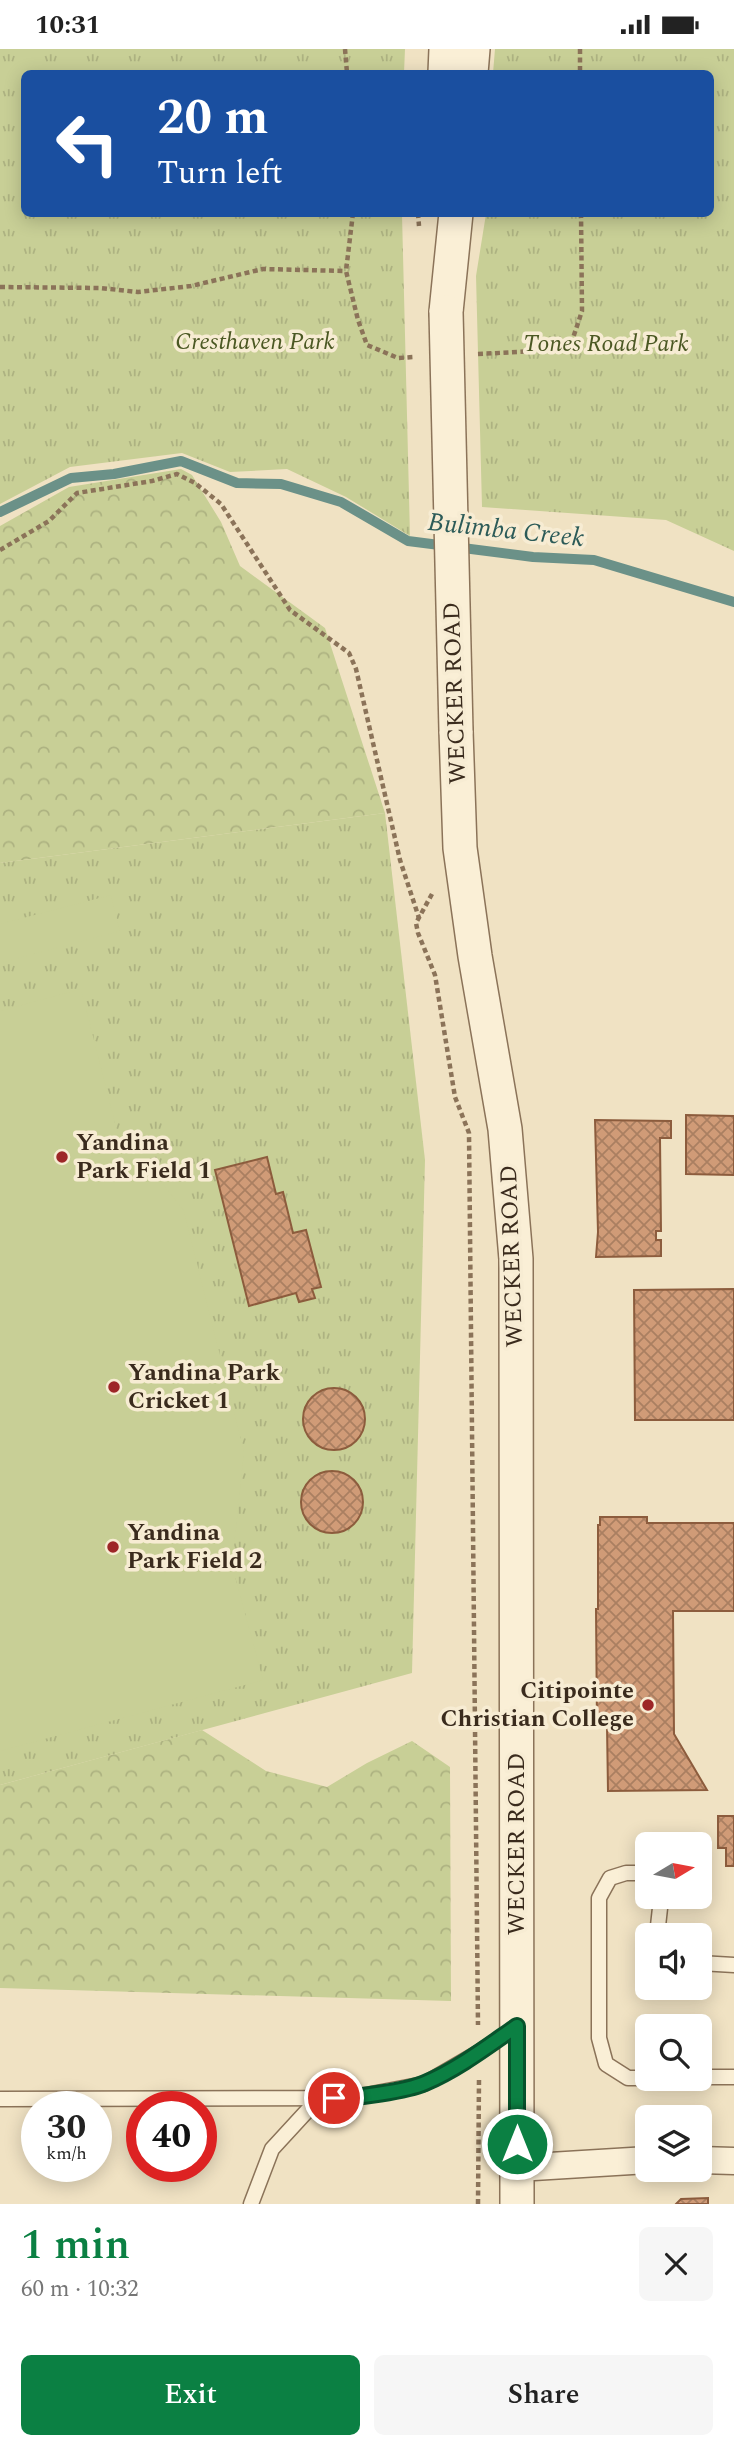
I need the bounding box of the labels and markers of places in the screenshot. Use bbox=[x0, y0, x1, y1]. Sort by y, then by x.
place label: Yandina Park Field 1 bbox=[76, 1125, 211, 1189]
marker: Yandina Park Field 1 bbox=[54, 1149, 70, 1165]
place label: Yandina Park Cricket 1 bbox=[128, 1355, 280, 1419]
marker: Yandina Park Cricket 1 bbox=[106, 1379, 122, 1395]
place label: Yandina Park Field 2 bbox=[127, 1515, 262, 1579]
marker: Yandina Park Field 2 bbox=[105, 1539, 121, 1555]
place label: Citipointe Christian College bbox=[441, 1673, 634, 1737]
marker: Citipointe Christian College bbox=[640, 1697, 656, 1713]
pin bbox=[304, 2068, 364, 2128]

